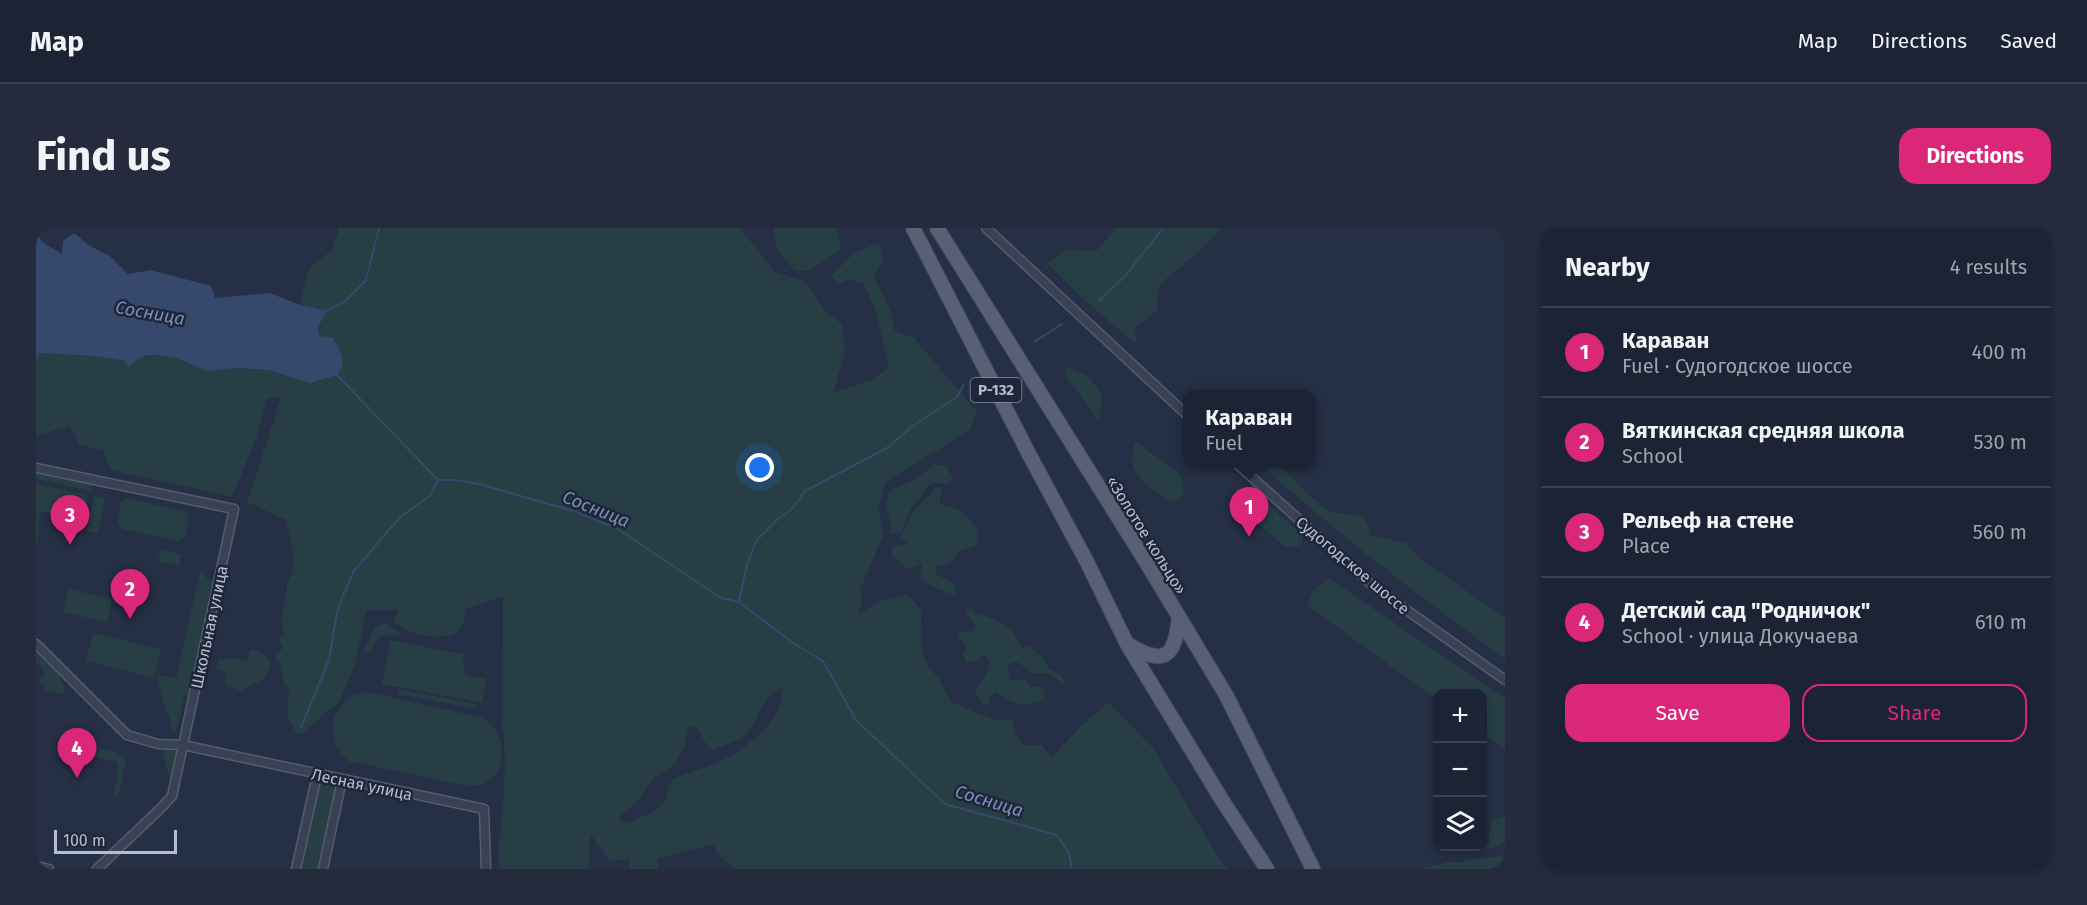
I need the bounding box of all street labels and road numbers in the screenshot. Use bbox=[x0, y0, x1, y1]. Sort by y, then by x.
road number: Р-132 bbox=[970, 378, 1022, 402]
street label: «Золотое кольцо» bbox=[1103, 473, 1191, 598]
street label: Судогодское шоссе bbox=[1292, 512, 1413, 618]
street label: Школьная улица bbox=[187, 564, 232, 690]
street label: Лесная улица bbox=[310, 765, 414, 804]

